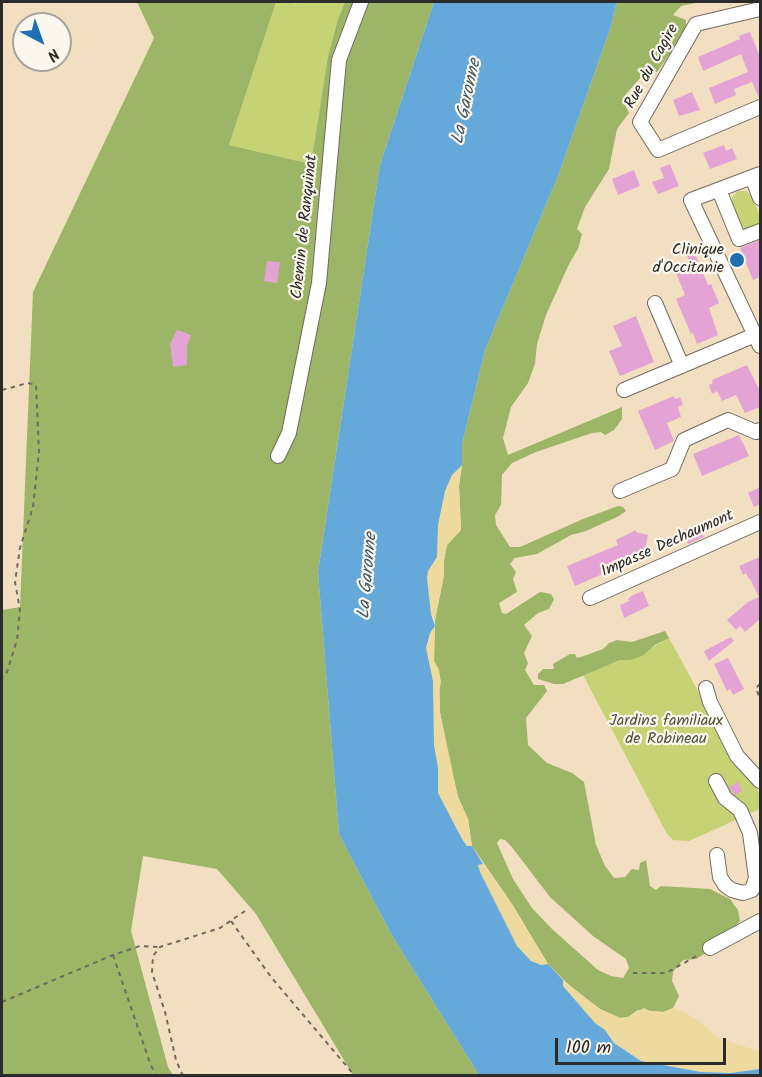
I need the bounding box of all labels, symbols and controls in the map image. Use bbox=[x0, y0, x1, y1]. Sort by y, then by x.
north arrow bbox=[12, 12, 72, 72]
street label: Rue du Cagire bbox=[622, 21, 684, 113]
text: N bbox=[41, 42, 65, 67]
water label: La Garonne bbox=[448, 58, 488, 146]
street label: Chemin de Ranquinat bbox=[289, 154, 323, 300]
place label: Clinique d'Occitanie bbox=[653, 241, 724, 279]
marker: Clinique d'Occitanie bbox=[728, 251, 746, 269]
street label: Impasse Dechaumont bbox=[599, 507, 737, 583]
water label: La Garonne bbox=[354, 532, 384, 620]
park label: Jardins familiaux de Robineau bbox=[609, 712, 723, 750]
scale bar bbox=[558, 1026, 729, 1064]
text: 100 m bbox=[566, 1034, 611, 1063]

